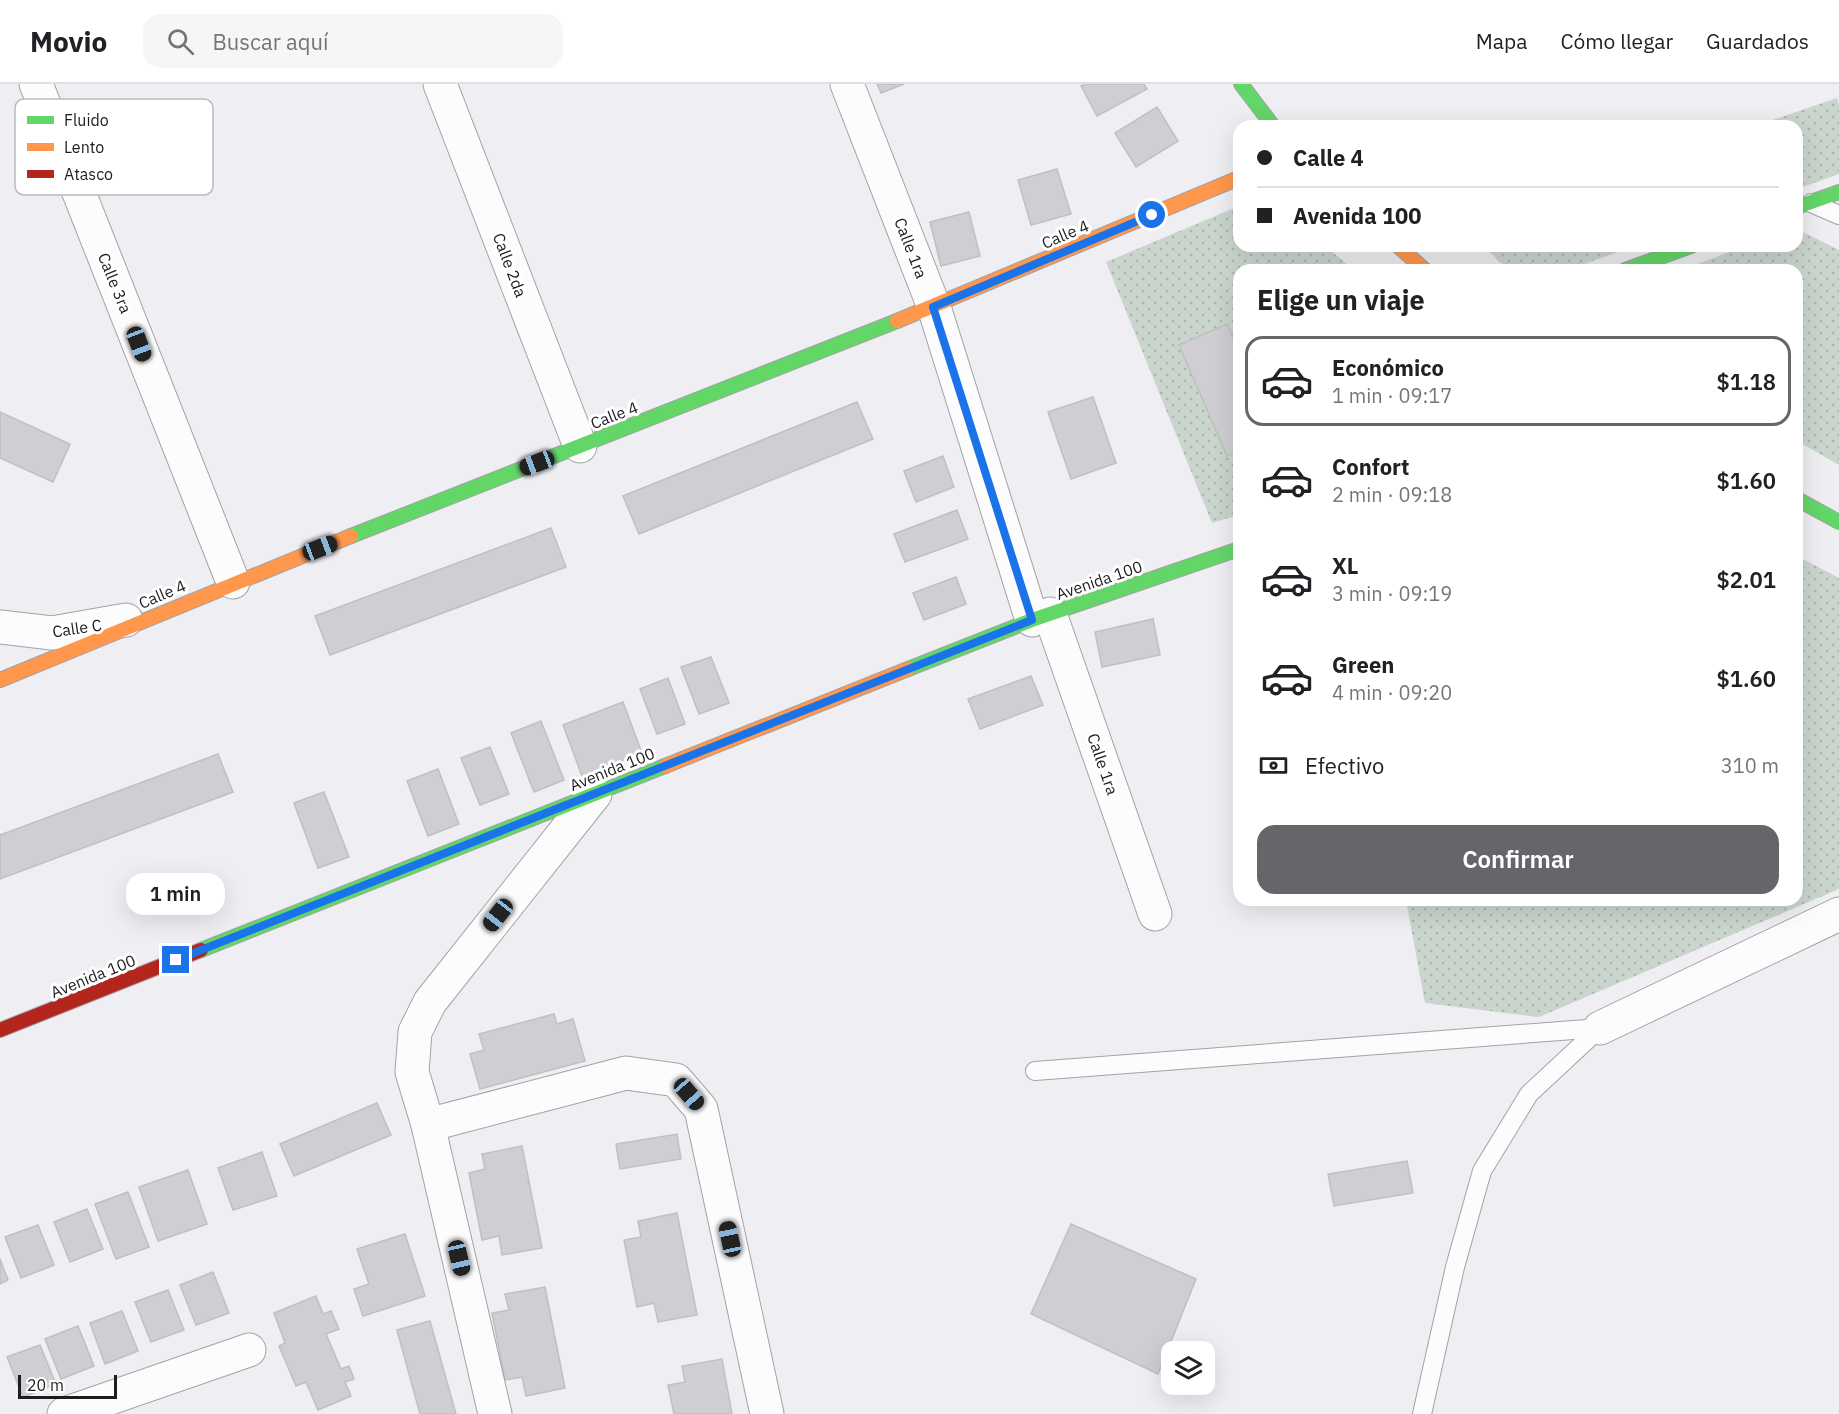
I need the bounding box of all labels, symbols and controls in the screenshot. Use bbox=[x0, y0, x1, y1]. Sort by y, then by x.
search box bbox=[143, 14, 563, 68]
text: Movio bbox=[30, 23, 107, 60]
icon: search bbox=[164, 25, 197, 58]
text: Buscar aquí bbox=[212, 27, 329, 56]
text: Mapa bbox=[1476, 27, 1527, 55]
text: Cómo llegar bbox=[1560, 27, 1673, 55]
text: Guardados bbox=[1706, 27, 1809, 55]
legend bbox=[15, 99, 213, 195]
text: Fluido bbox=[64, 110, 109, 130]
text: Lento bbox=[64, 137, 104, 157]
text: Calle 4 bbox=[1293, 143, 1364, 172]
text: Atasco bbox=[64, 164, 113, 184]
route start bbox=[1138, 201, 1165, 228]
text: Avenida 100 bbox=[1293, 201, 1422, 230]
street label: Calle 1ra bbox=[890, 215, 932, 282]
street label: Calle 4 bbox=[1038, 215, 1092, 253]
street label: Calle 2da bbox=[489, 230, 532, 300]
street label: Calle 3ra bbox=[94, 250, 136, 317]
text: Elige un viaje bbox=[1257, 282, 1425, 317]
car bbox=[124, 324, 154, 364]
text: Económico bbox=[1332, 353, 1444, 382]
icon: car bbox=[1260, 354, 1314, 408]
text: $1.18 bbox=[1717, 367, 1776, 396]
text: 1 min · 09:17 bbox=[1332, 382, 1452, 409]
street label: Calle 4 bbox=[587, 397, 641, 433]
car bbox=[517, 448, 557, 478]
text: Confort bbox=[1332, 452, 1410, 481]
icon: car bbox=[1260, 453, 1314, 507]
text: $1.60 bbox=[1717, 466, 1776, 495]
text: 2 min · 09:18 bbox=[1332, 481, 1452, 508]
car bbox=[300, 533, 340, 563]
text: XL bbox=[1332, 551, 1358, 580]
icon: car bbox=[1260, 552, 1314, 606]
street label: Avenida 100 bbox=[1053, 556, 1145, 604]
text: $2.01 bbox=[1717, 565, 1776, 594]
street label: Calle 4 bbox=[135, 575, 189, 613]
text: 3 min · 09:19 bbox=[1332, 580, 1452, 607]
street label: Calle C bbox=[51, 615, 103, 641]
text: Green bbox=[1332, 650, 1394, 679]
icon: car bbox=[1260, 651, 1314, 705]
text: $1.60 bbox=[1717, 664, 1776, 693]
text: 4 min · 09:20 bbox=[1332, 679, 1452, 706]
street label: Calle 1ra bbox=[1083, 731, 1123, 798]
street label: Avenida 100 bbox=[567, 743, 657, 795]
icon: cash bbox=[1257, 749, 1290, 782]
text: Efectivo bbox=[1305, 751, 1384, 780]
text: 310 m bbox=[1721, 752, 1779, 779]
button: Confirmar bbox=[1257, 825, 1779, 894]
callout: 1 min bbox=[126, 873, 225, 915]
text: 1 min bbox=[150, 880, 201, 907]
car bbox=[480, 895, 516, 935]
route end bbox=[162, 946, 189, 973]
street label: Avenida 100 bbox=[48, 950, 138, 1002]
car bbox=[670, 1075, 708, 1113]
car bbox=[717, 1220, 743, 1258]
car bbox=[446, 1238, 472, 1278]
map controls bbox=[1161, 1341, 1215, 1395]
button: layers bbox=[1161, 1341, 1215, 1395]
scale bar bbox=[18, 1372, 117, 1400]
text: 20 m bbox=[27, 1375, 64, 1395]

